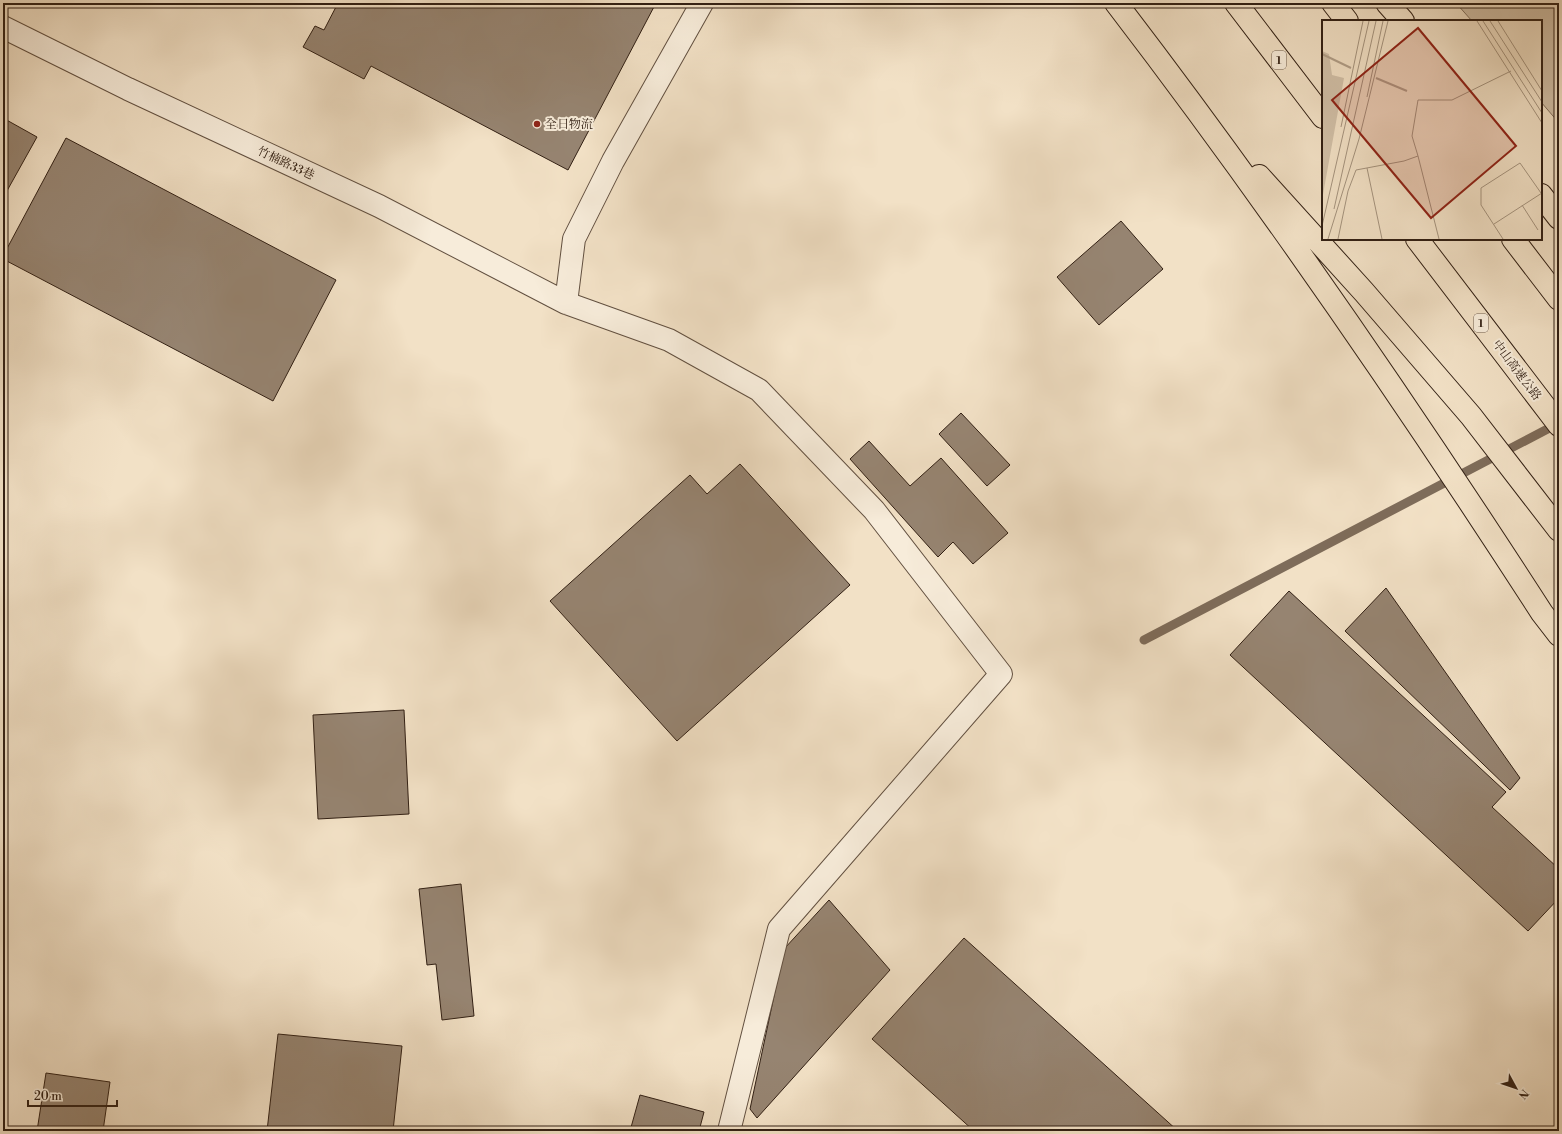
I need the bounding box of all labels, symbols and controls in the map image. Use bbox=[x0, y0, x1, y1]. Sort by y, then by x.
inset map bbox=[1322, 20, 1542, 240]
road number: 1 bbox=[1272, 51, 1286, 69]
place label: 全日物流 bbox=[545, 117, 593, 132]
marker: 全日物流 bbox=[532, 119, 542, 129]
street label: 竹楠路33巷 bbox=[255, 144, 317, 183]
road number: 1 bbox=[1474, 314, 1488, 332]
street label: 中山高速公路 bbox=[1489, 337, 1544, 404]
north arrow bbox=[1496, 1068, 1536, 1108]
scale bar bbox=[28, 1082, 117, 1108]
text: N bbox=[1515, 1086, 1531, 1102]
text: 20 m bbox=[34, 1089, 62, 1104]

